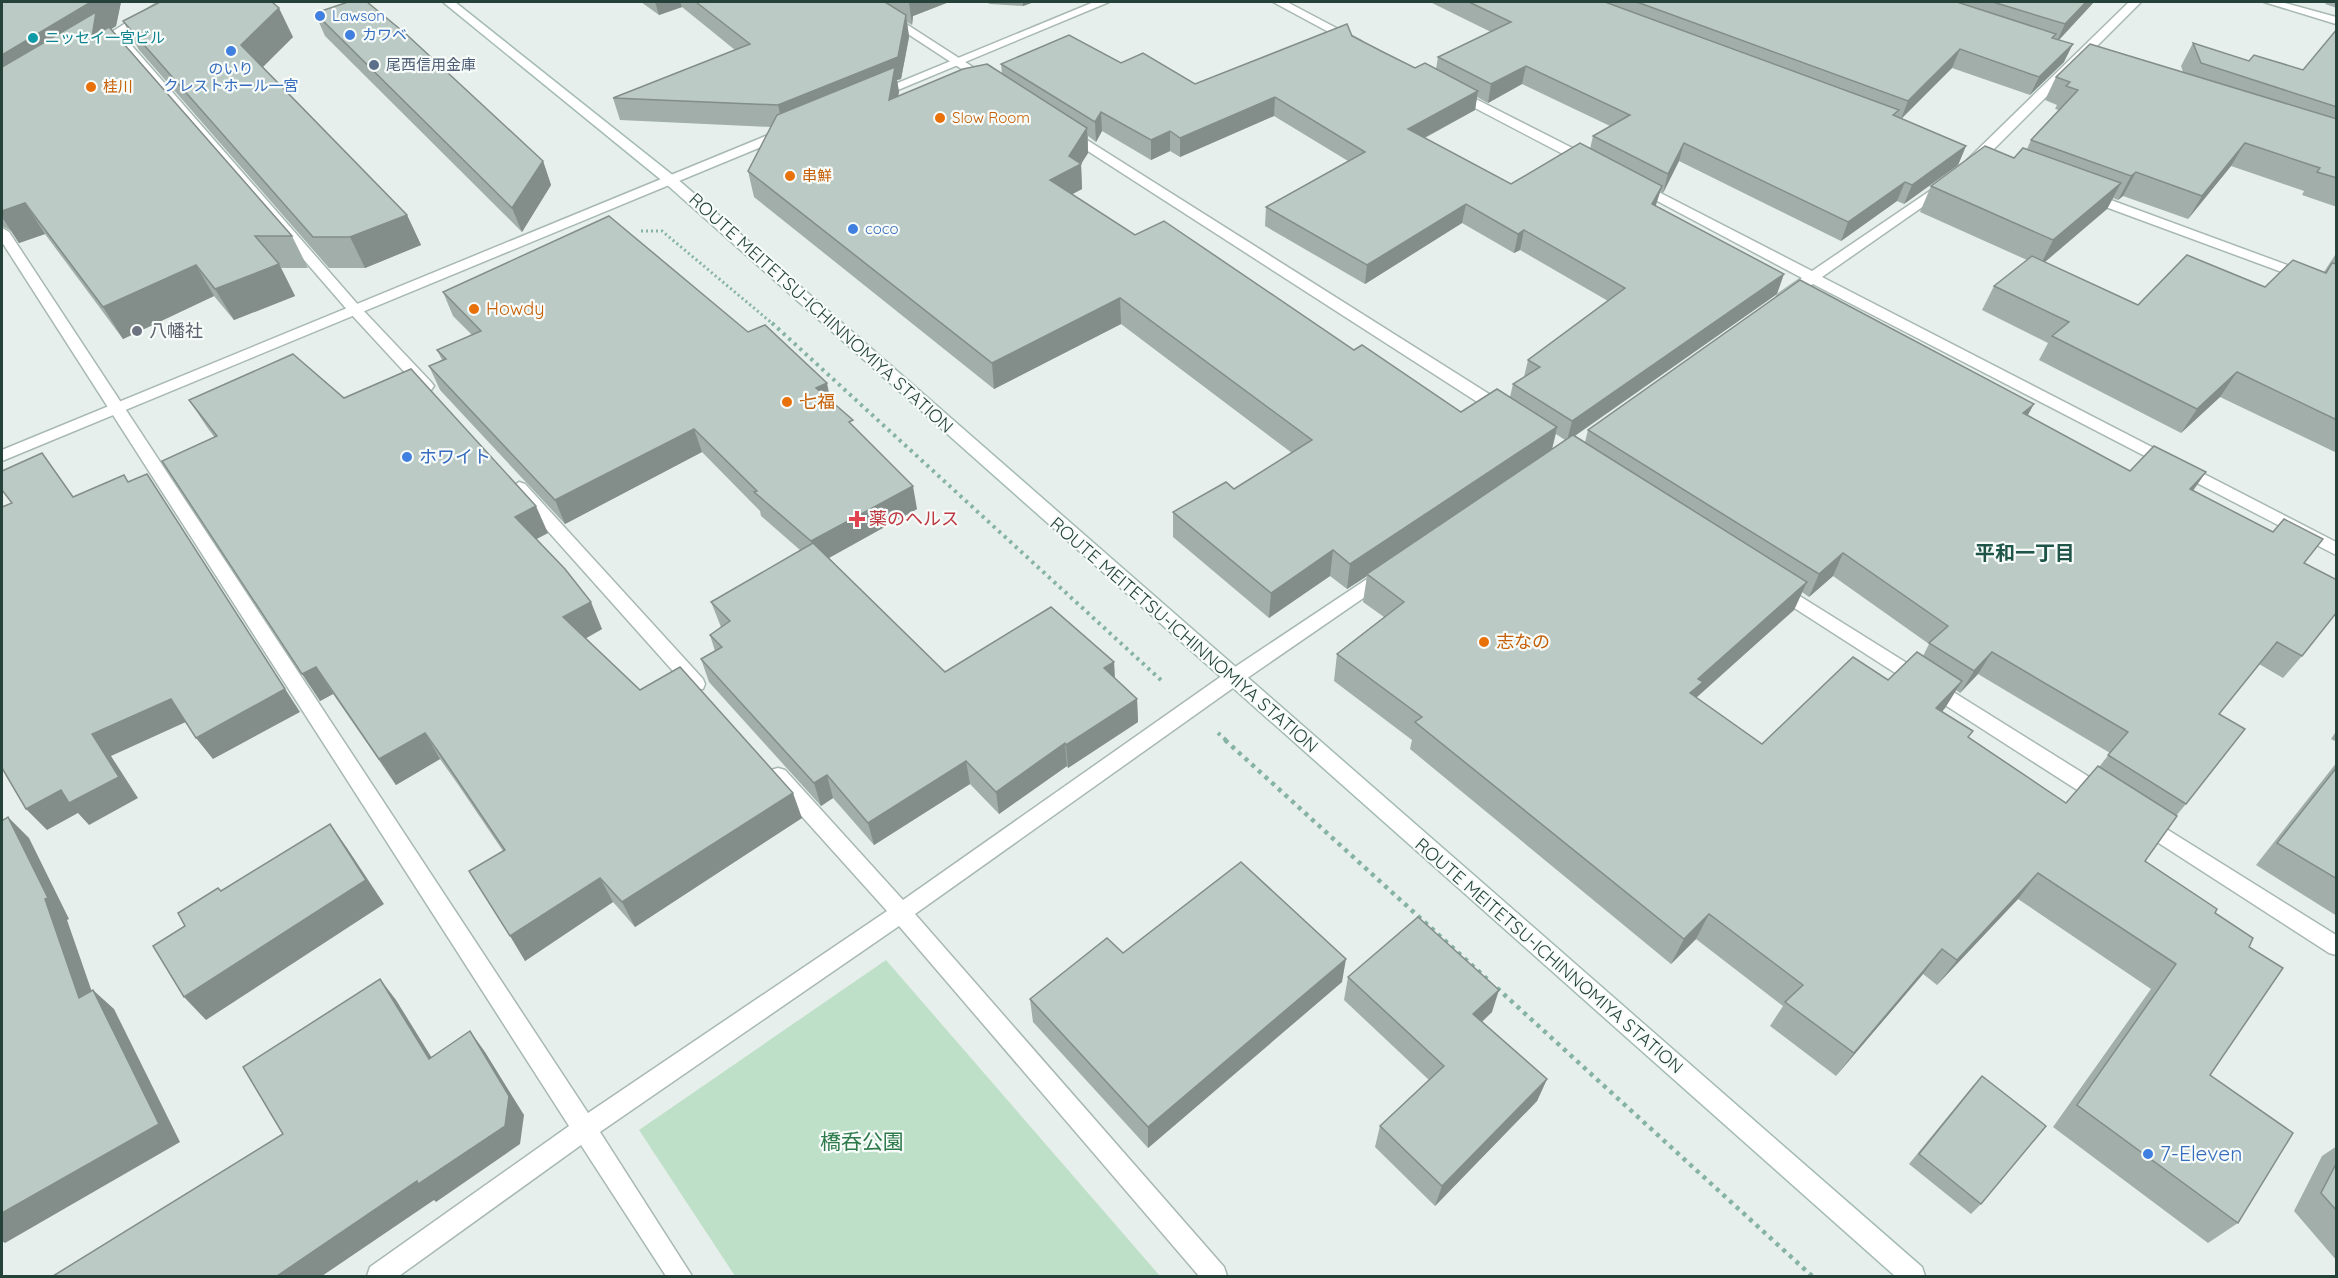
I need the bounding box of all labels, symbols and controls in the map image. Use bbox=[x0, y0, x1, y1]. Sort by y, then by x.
place label: Lawson bbox=[332, 6, 385, 25]
marker: Lawson bbox=[313, 9, 327, 23]
place label: カワベ bbox=[362, 25, 407, 44]
place label: ニッセイ一宮ビル bbox=[45, 28, 165, 47]
marker: カワベ bbox=[343, 28, 357, 42]
marker: ニッセイ一宮ビル bbox=[26, 31, 40, 45]
marker: のいり クレストホール一宮 bbox=[224, 44, 238, 58]
place label: 尾西信用金庫 bbox=[386, 55, 476, 74]
marker: 尾西信用金庫 bbox=[367, 58, 381, 72]
place label: のいり クレストホール一宮 bbox=[163, 59, 299, 95]
place label: 桂川 bbox=[103, 77, 133, 96]
marker: 桂川 bbox=[84, 80, 98, 94]
place label: Slow Room bbox=[952, 108, 1030, 127]
marker: Slow Room bbox=[933, 111, 947, 125]
place label: 串鮮 bbox=[802, 166, 832, 185]
marker: 串鮮 bbox=[783, 169, 797, 183]
street label: ROUTE MEITETSU-ICHINNOMIYA STATION bbox=[684, 188, 958, 438]
place label: coco bbox=[865, 219, 899, 238]
marker: coco bbox=[846, 222, 860, 236]
place label: Howdy bbox=[486, 297, 545, 320]
marker: Howdy bbox=[467, 302, 481, 316]
place label: 八幡社 bbox=[149, 319, 203, 342]
marker: 八幡社 bbox=[130, 324, 144, 338]
place label: 七福 bbox=[799, 390, 835, 413]
marker: 七福 bbox=[780, 395, 794, 409]
place label: ホワイト bbox=[419, 445, 491, 468]
marker: ホワイト bbox=[400, 450, 414, 464]
place label: 薬のヘルス bbox=[869, 507, 959, 530]
marker: 薬のヘルス bbox=[850, 512, 864, 526]
street label: ROUTE MEITETSU-ICHINNOMIYA STATION bbox=[1045, 512, 1323, 757]
district label: 平和一丁目 bbox=[1975, 540, 2075, 565]
place label: 志なの bbox=[1496, 630, 1550, 653]
marker: 志なの bbox=[1477, 635, 1491, 649]
street label: ROUTE MEITETSU-ICHINNOMIYA STATION bbox=[1410, 833, 1688, 1078]
park label: 橋呑公園 bbox=[820, 1128, 904, 1154]
place label: 7-Eleven bbox=[2160, 1140, 2242, 1166]
marker: 7-Eleven bbox=[2141, 1147, 2155, 1161]

